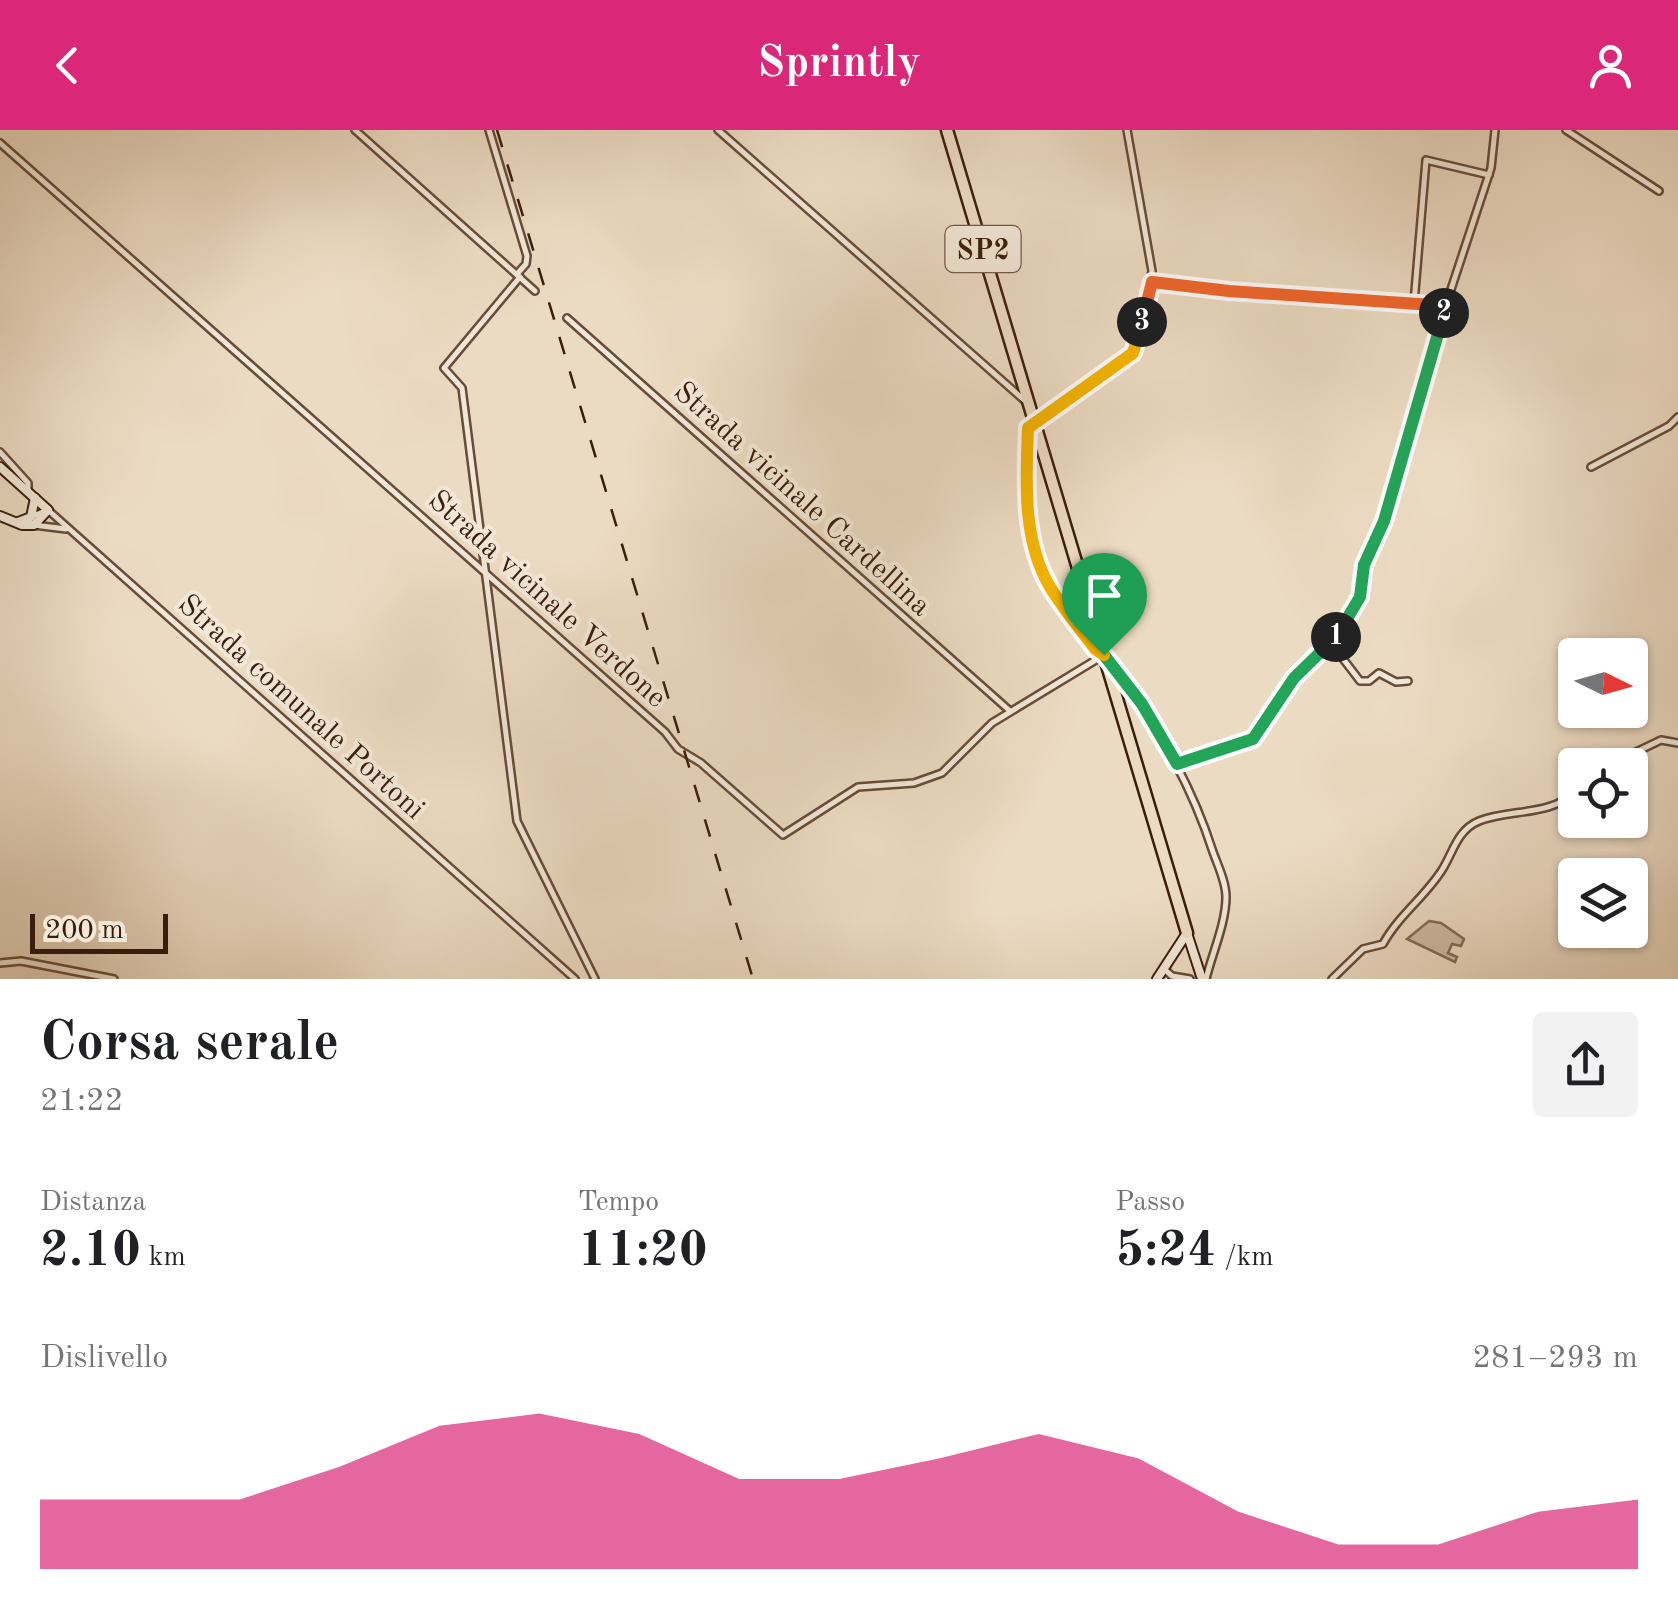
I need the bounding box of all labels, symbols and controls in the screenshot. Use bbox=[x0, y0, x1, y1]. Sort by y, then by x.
icon: back bbox=[40, 38, 95, 93]
icon: person bbox=[1583, 38, 1638, 93]
text: Sprintly bbox=[757, 42, 921, 87]
road number: SP2 bbox=[946, 226, 1020, 272]
pin: 2 bbox=[1419, 288, 1469, 338]
pin: 3 bbox=[1117, 297, 1167, 347]
text: 2 bbox=[1436, 299, 1452, 327]
text: 3 bbox=[1134, 308, 1150, 336]
street label: Strada vicinale Cardellina bbox=[668, 377, 936, 622]
street label: Strada vicinale Verdone bbox=[422, 485, 671, 714]
pin bbox=[1062, 553, 1147, 656]
icon: arrive bbox=[1077, 568, 1132, 623]
street label: Strada comunale Portoni bbox=[172, 589, 430, 826]
pin: 1 bbox=[1311, 612, 1361, 662]
text: 1 bbox=[1328, 623, 1344, 651]
north arrow bbox=[1558, 638, 1648, 728]
map controls bbox=[1558, 638, 1648, 948]
button: locate bbox=[1558, 748, 1648, 838]
button: layers bbox=[1558, 858, 1648, 948]
scale bar bbox=[30, 909, 168, 954]
text: 200 m bbox=[45, 917, 124, 945]
button: share bbox=[1533, 1012, 1638, 1117]
text: Corsa serale bbox=[40, 1017, 339, 1072]
text: 21:22 bbox=[40, 1086, 123, 1118]
text: Distanza bbox=[40, 1189, 146, 1217]
text: Tempo bbox=[578, 1189, 659, 1217]
text: Passo bbox=[1115, 1189, 1185, 1217]
text: 2.10 bbox=[40, 1227, 141, 1277]
text: 11:20 bbox=[578, 1227, 708, 1277]
text: 5:24 bbox=[1115, 1227, 1216, 1277]
text: km bbox=[141, 1244, 186, 1272]
text: /km bbox=[1216, 1244, 1274, 1272]
text: Dislivello bbox=[40, 1343, 168, 1375]
text: 281–293 m bbox=[1472, 1343, 1638, 1375]

